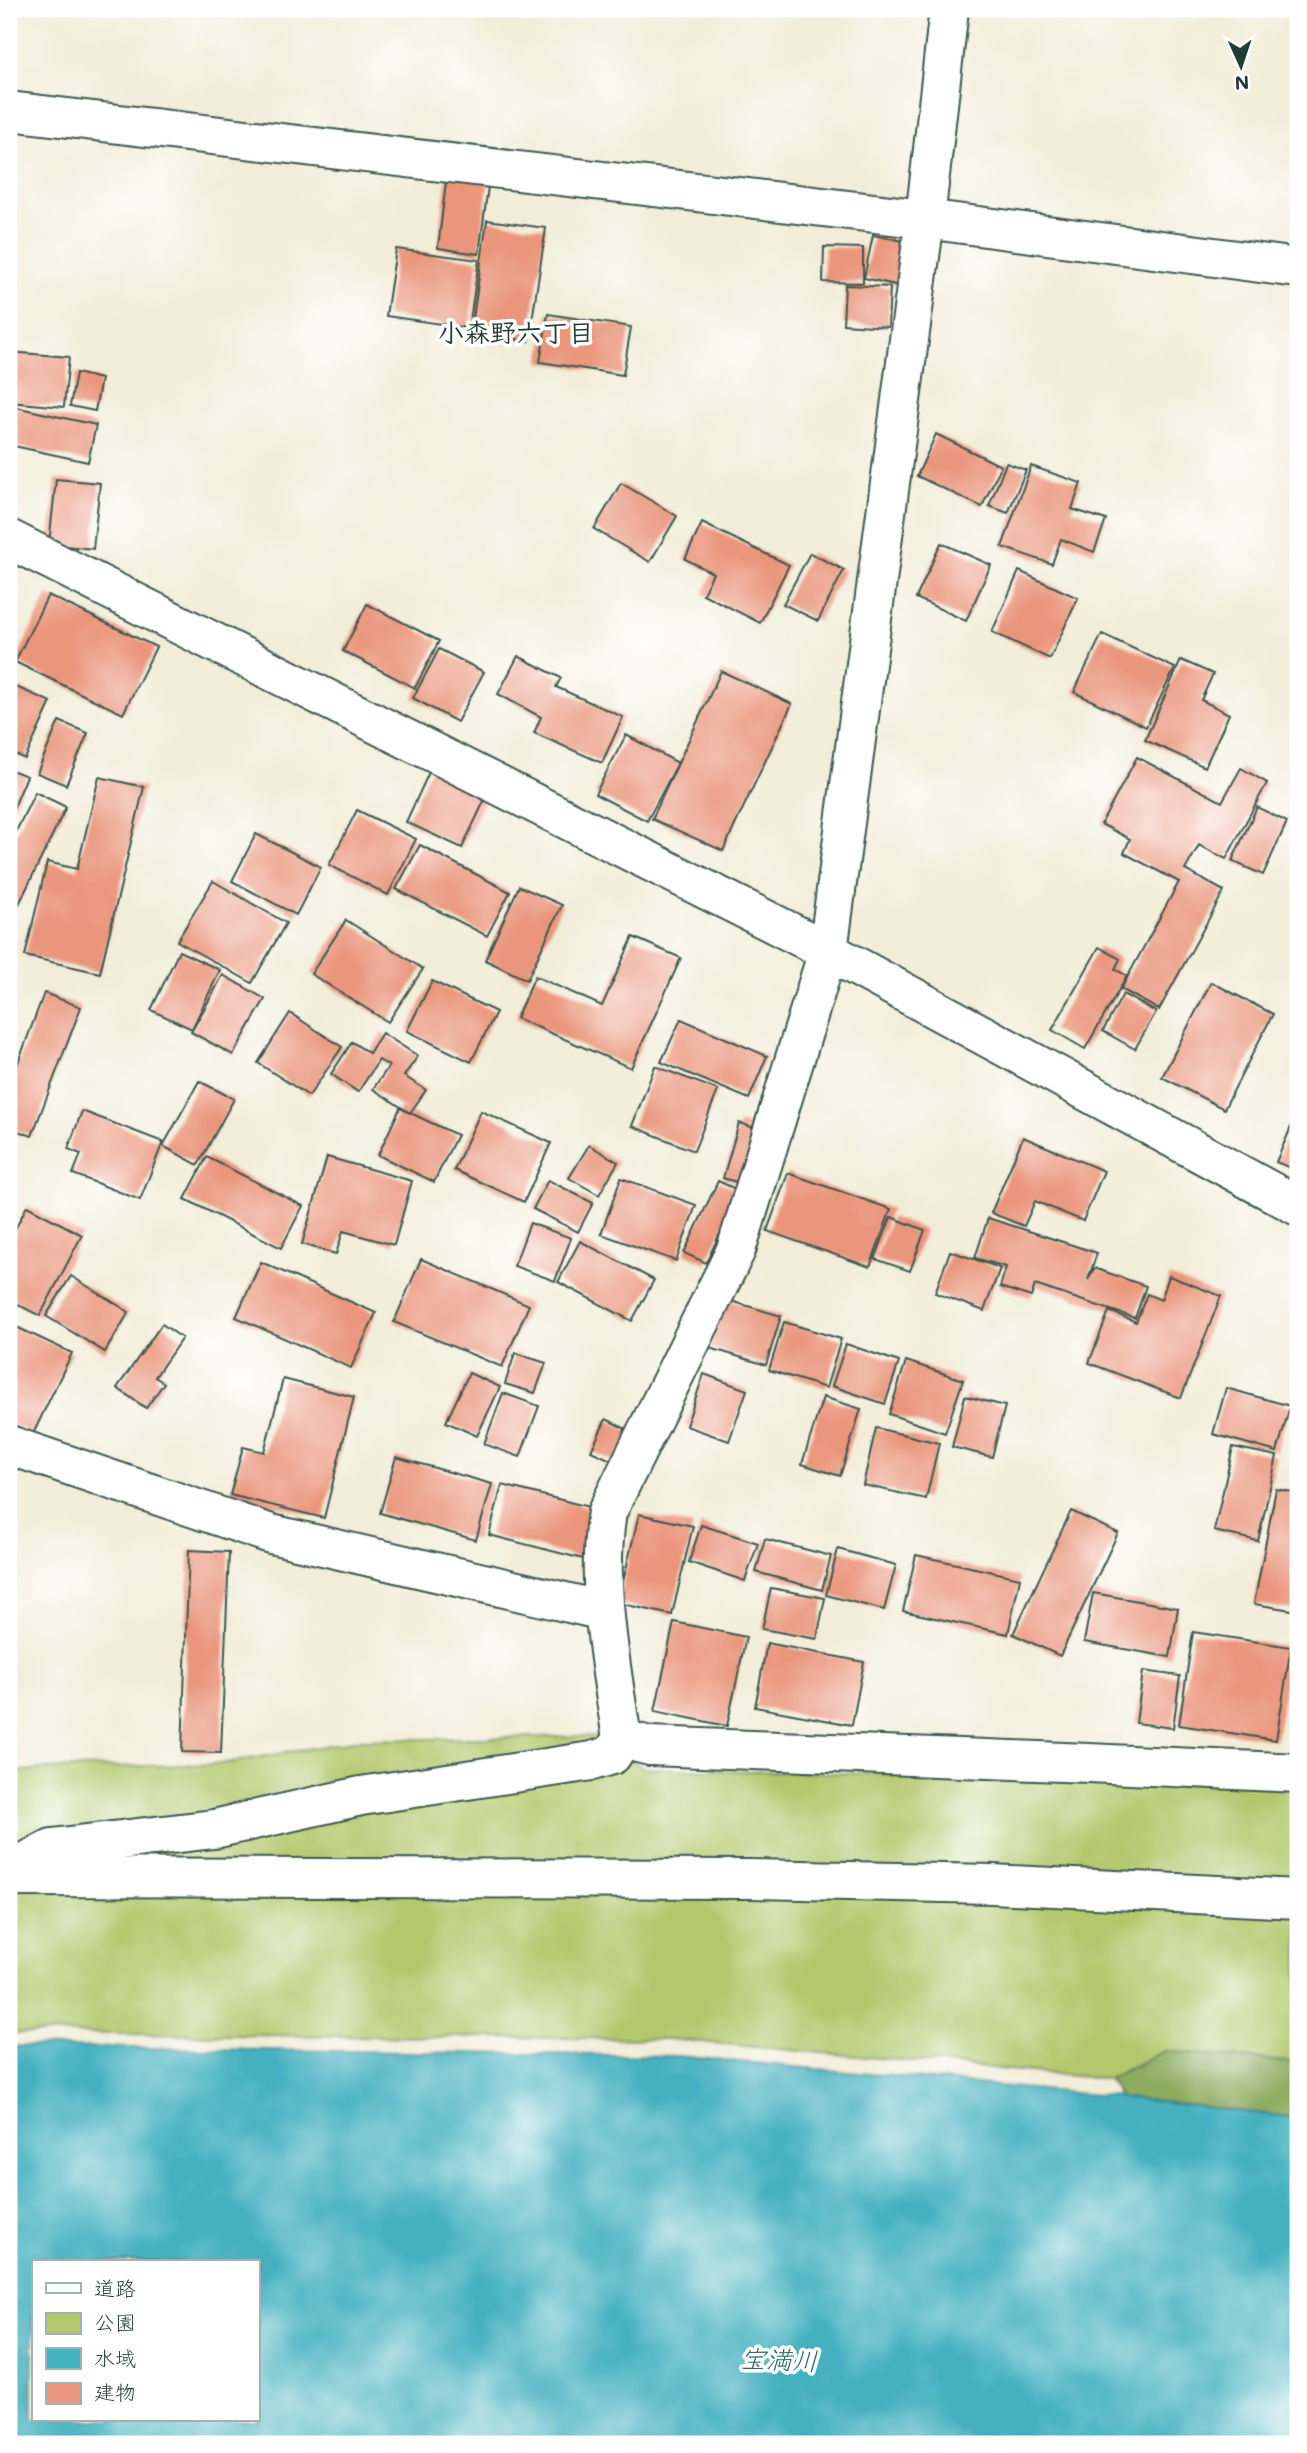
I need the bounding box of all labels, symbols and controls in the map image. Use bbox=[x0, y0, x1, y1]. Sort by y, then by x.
north arrow bbox=[1206, 32, 1276, 102]
text: N bbox=[1234, 71, 1250, 96]
district label: 小森野六丁目 bbox=[438, 315, 594, 349]
legend bbox=[32, 2260, 259, 2422]
text: 道路 bbox=[94, 2274, 136, 2301]
text: 公園 bbox=[94, 2308, 136, 2335]
water label: 宝満川 bbox=[739, 2341, 819, 2377]
text: 水域 bbox=[94, 2344, 136, 2371]
text: 建物 bbox=[94, 2378, 136, 2405]

